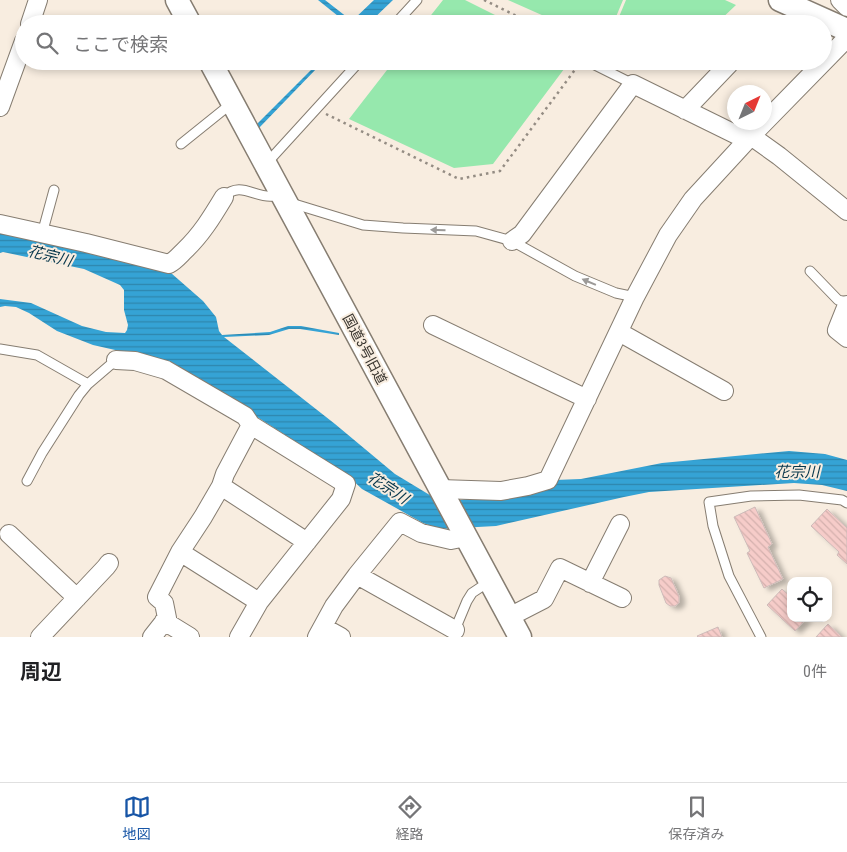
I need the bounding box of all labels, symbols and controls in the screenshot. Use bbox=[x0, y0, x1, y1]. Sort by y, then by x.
search box bbox=[15, 15, 832, 70]
icon: search bbox=[33, 29, 61, 57]
text: ここで検索 bbox=[73, 33, 168, 56]
north arrow bbox=[727, 85, 772, 130]
one-way arrow bbox=[430, 225, 446, 233]
water label: 花宗川 bbox=[26, 242, 76, 271]
one-way arrow bbox=[582, 277, 596, 285]
street label: 国道3号旧道 bbox=[340, 311, 390, 387]
water label: 花宗川 bbox=[774, 463, 821, 481]
water label: 花宗川 bbox=[364, 468, 413, 509]
map controls bbox=[787, 577, 832, 622]
button: locate bbox=[787, 577, 832, 622]
text: 周辺 bbox=[20, 660, 62, 684]
text: 0件 bbox=[803, 662, 827, 681]
tab: 地図 bbox=[123, 793, 151, 843]
tab: 経路 bbox=[396, 793, 424, 843]
tab: 保存済み bbox=[669, 793, 725, 843]

